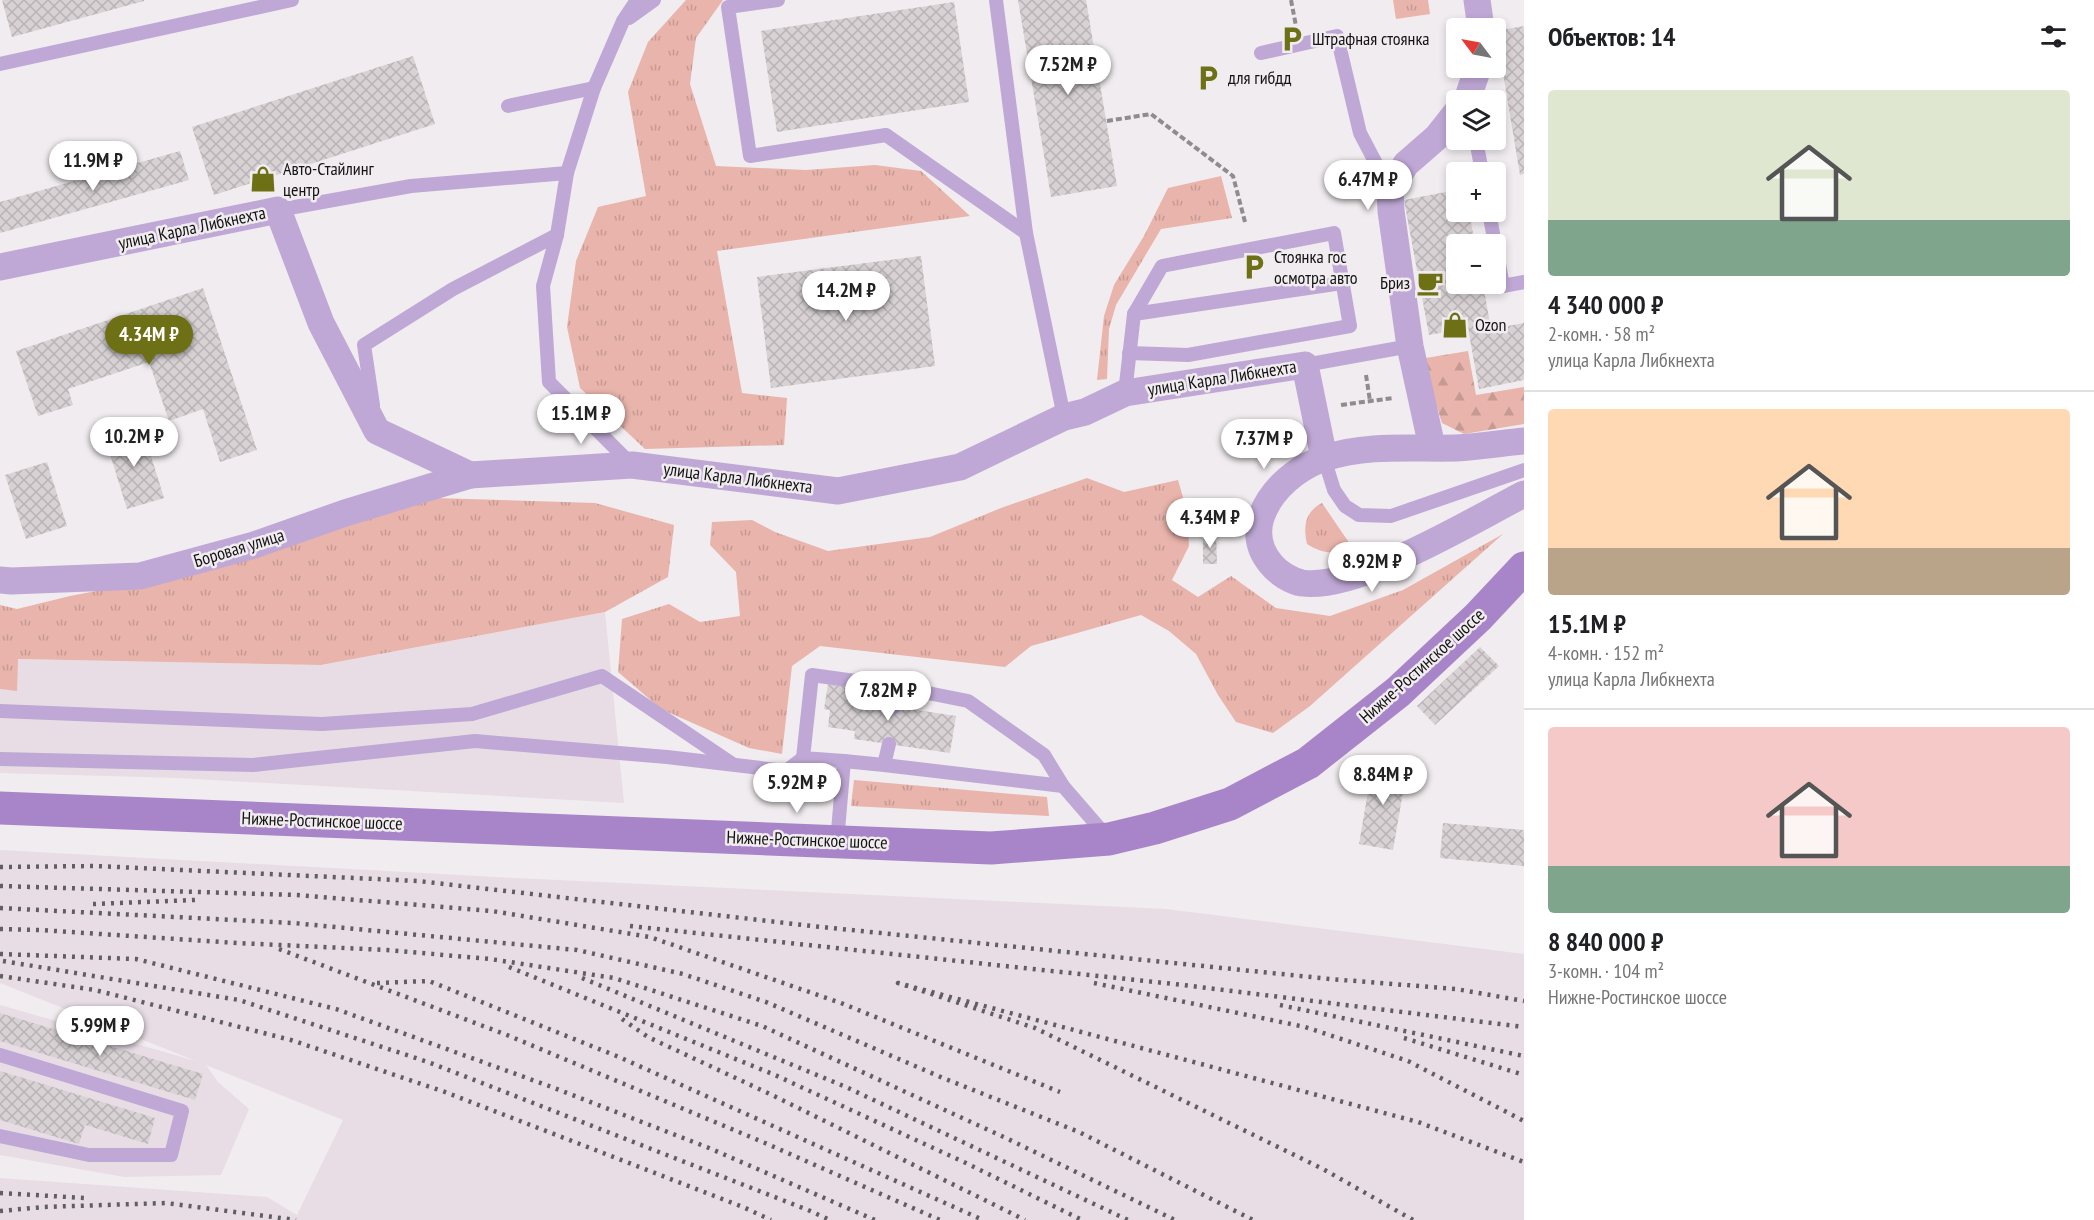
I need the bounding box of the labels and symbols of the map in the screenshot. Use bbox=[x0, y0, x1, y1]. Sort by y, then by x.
north arrow bbox=[1446, 18, 1506, 78]
parking icon: Штрафная стоянка bbox=[1277, 24, 1307, 54]
place label: Штрафная стоянка bbox=[1312, 27, 1430, 50]
pin: 7.52M ₽ bbox=[1013, 45, 1123, 96]
parking icon: для гибдд bbox=[1193, 63, 1223, 93]
place label: для гибдд bbox=[1228, 66, 1292, 89]
pin: 11.9M ₽ bbox=[38, 141, 148, 192]
place label: Авто-Стайлинг центр bbox=[283, 157, 375, 201]
pin: 6.47M ₽ bbox=[1313, 160, 1423, 211]
shop icon: Авто-Стайлинг центр bbox=[248, 164, 278, 194]
street label: улица Карла Либкнехта bbox=[116, 201, 268, 254]
place label: Стоянка гос осмотра авто bbox=[1274, 245, 1358, 289]
parking icon: Стоянка гос осмотра авто bbox=[1239, 252, 1269, 282]
cafe icon: Бриз bbox=[1415, 268, 1445, 298]
pin: 14.2M ₽ bbox=[791, 271, 901, 322]
place label: Бриз bbox=[1380, 271, 1410, 294]
shop icon: Ozon bbox=[1440, 310, 1470, 340]
place label: Ozon bbox=[1475, 313, 1507, 336]
pin: 4.34M ₽ bbox=[94, 315, 204, 366]
street label: улица Карла Либкнехта bbox=[1146, 354, 1298, 401]
pin: 15.1M ₽ bbox=[526, 394, 636, 445]
pin: 10.2M ₽ bbox=[79, 417, 189, 468]
pin: 7.37M ₽ bbox=[1209, 419, 1319, 470]
street label: улица Карла Либкнехта bbox=[662, 457, 814, 498]
pin: 4.34M ₽ bbox=[1155, 498, 1265, 549]
street label: Боровая улица bbox=[191, 523, 287, 572]
pin: 8.92M ₽ bbox=[1317, 542, 1427, 593]
street label: Нижне-Ростинское шоссе bbox=[1354, 603, 1489, 728]
pin: 7.82M ₽ bbox=[833, 671, 943, 722]
pin: 8.84M ₽ bbox=[1328, 755, 1438, 806]
pin: 5.92M ₽ bbox=[742, 763, 852, 814]
street label: Нижне-Ростинское шоссе bbox=[241, 806, 403, 835]
street label: Нижне-Ростинское шоссе bbox=[726, 825, 888, 854]
pin: 5.99M ₽ bbox=[45, 1006, 155, 1057]

